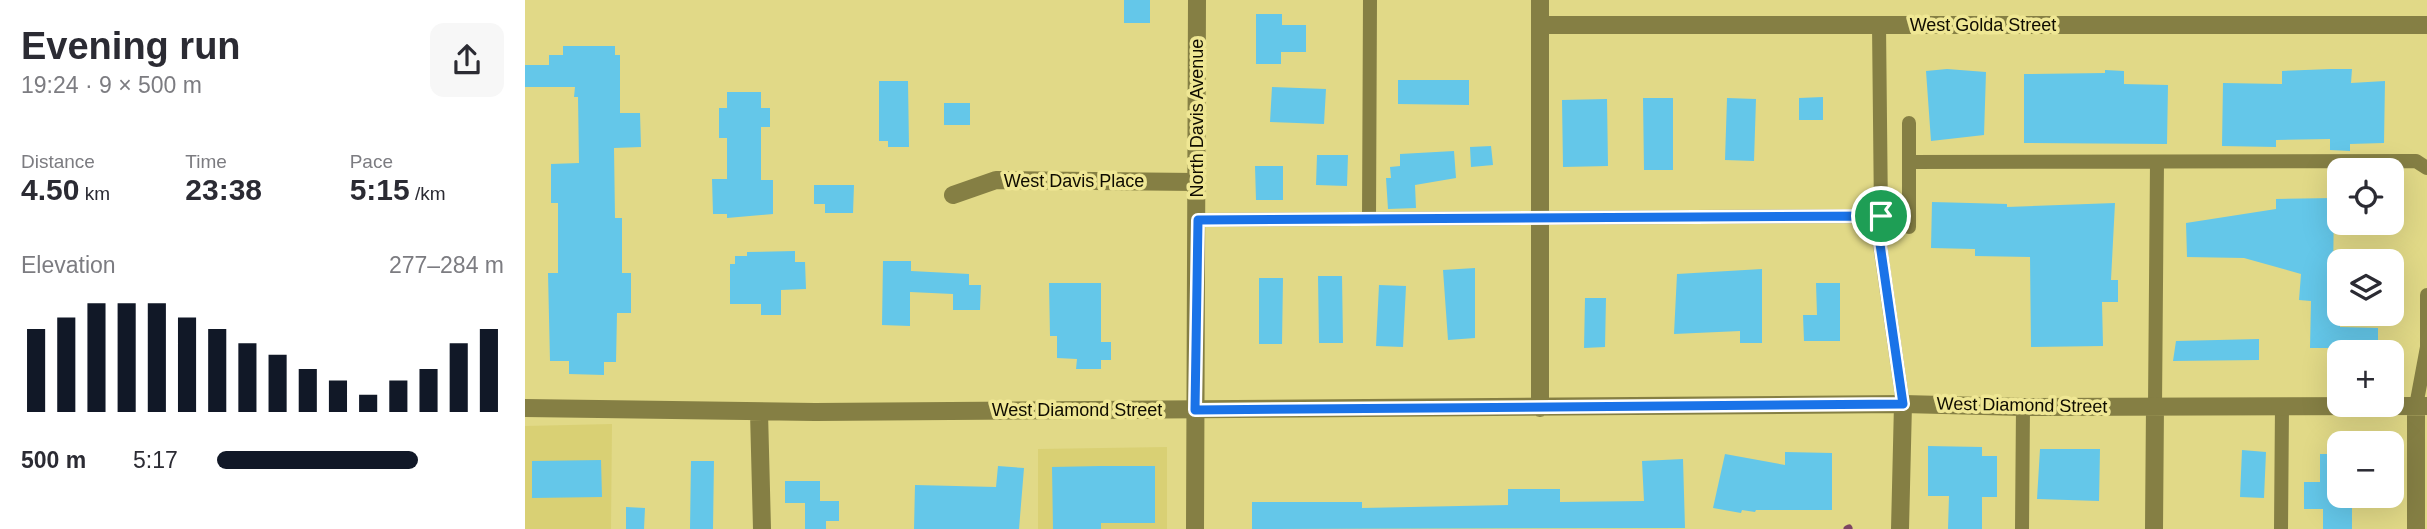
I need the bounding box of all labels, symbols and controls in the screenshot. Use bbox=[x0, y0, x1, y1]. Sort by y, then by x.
street label: West Golda Street bbox=[1910, 15, 2056, 35]
button: share bbox=[430, 23, 504, 97]
text: Evening run bbox=[21, 25, 241, 67]
street label: North Davis Avenue bbox=[1187, 39, 1207, 197]
text: 19:24 · 9 × 500 m bbox=[21, 72, 202, 98]
text: Distance bbox=[21, 151, 95, 172]
text: Time bbox=[185, 151, 227, 172]
text: Pace bbox=[350, 151, 393, 172]
map controls bbox=[2327, 158, 2404, 508]
button: locate bbox=[2327, 158, 2404, 235]
street label: West Davis Place bbox=[1004, 171, 1144, 191]
text: 4.50 bbox=[21, 173, 79, 206]
text: 23:38 bbox=[185, 173, 262, 206]
text: 5:15 bbox=[350, 173, 410, 206]
text: km bbox=[79, 183, 110, 204]
text: /km bbox=[410, 183, 446, 204]
pin bbox=[1851, 186, 1911, 246]
icon: arrive bbox=[1862, 197, 1900, 235]
button: layers bbox=[2327, 249, 2404, 326]
text: Elevation bbox=[21, 252, 116, 278]
text: 277–284 m bbox=[389, 252, 504, 278]
button: + bbox=[2327, 340, 2404, 417]
street label: West Diamond Street bbox=[1936, 394, 2108, 416]
street label: West Diamond Street bbox=[992, 400, 1162, 420]
button: − bbox=[2327, 431, 2404, 508]
text: 500 m bbox=[21, 447, 86, 473]
text: 5:17 bbox=[133, 447, 178, 473]

